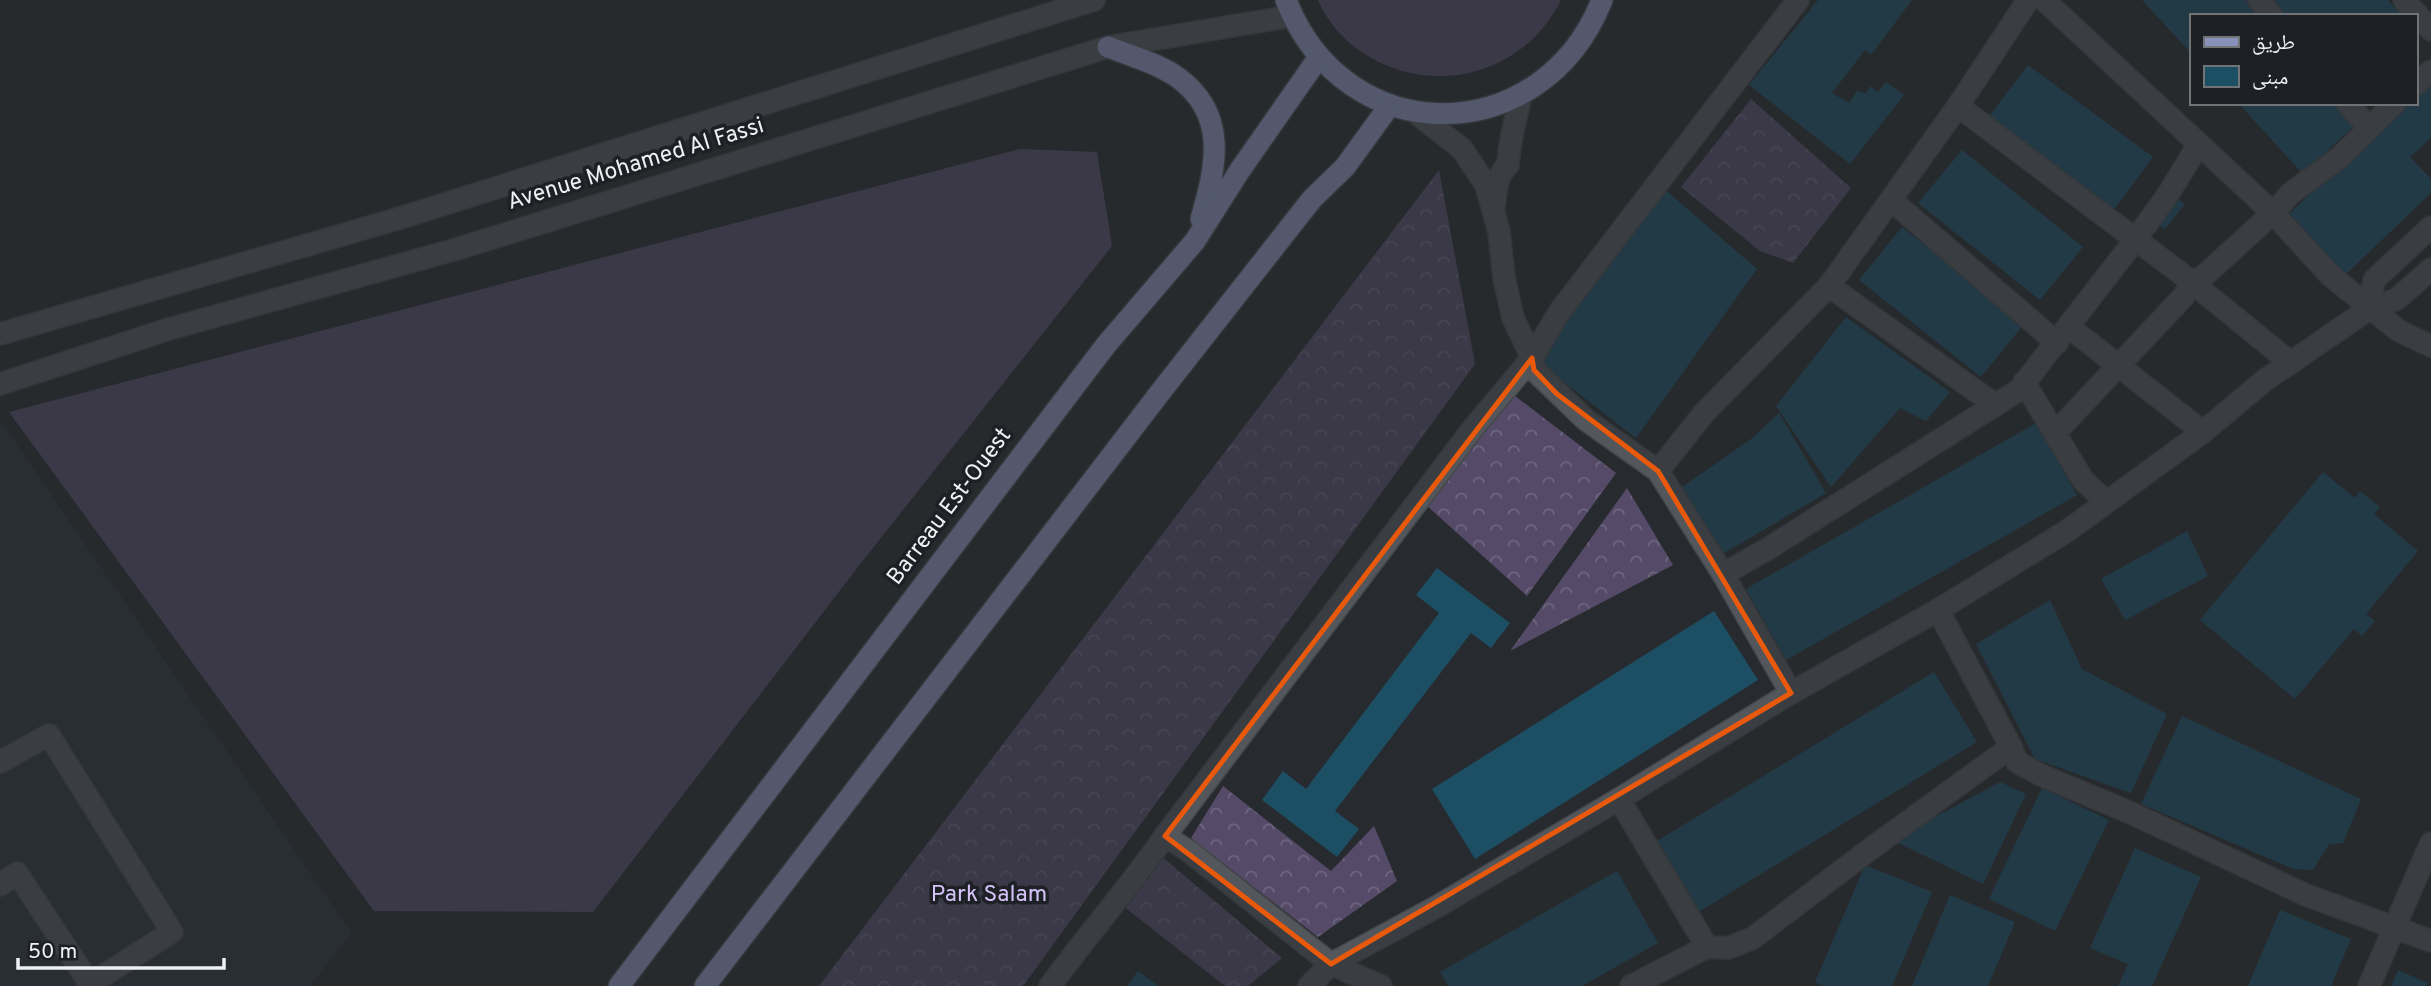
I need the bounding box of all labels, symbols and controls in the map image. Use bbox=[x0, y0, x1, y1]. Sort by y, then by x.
legend bbox=[2190, 14, 2417, 105]
text: طريق bbox=[2252, 30, 2295, 57]
text: مبنى bbox=[2252, 65, 2288, 92]
street label: Avenue Mohamed Al Fassi bbox=[504, 112, 768, 218]
street label: Barreau Est-Ouest bbox=[881, 423, 1019, 591]
park label: Park Salam bbox=[931, 881, 1047, 910]
scale bar bbox=[18, 926, 224, 970]
text: 50 m bbox=[28, 939, 77, 966]

